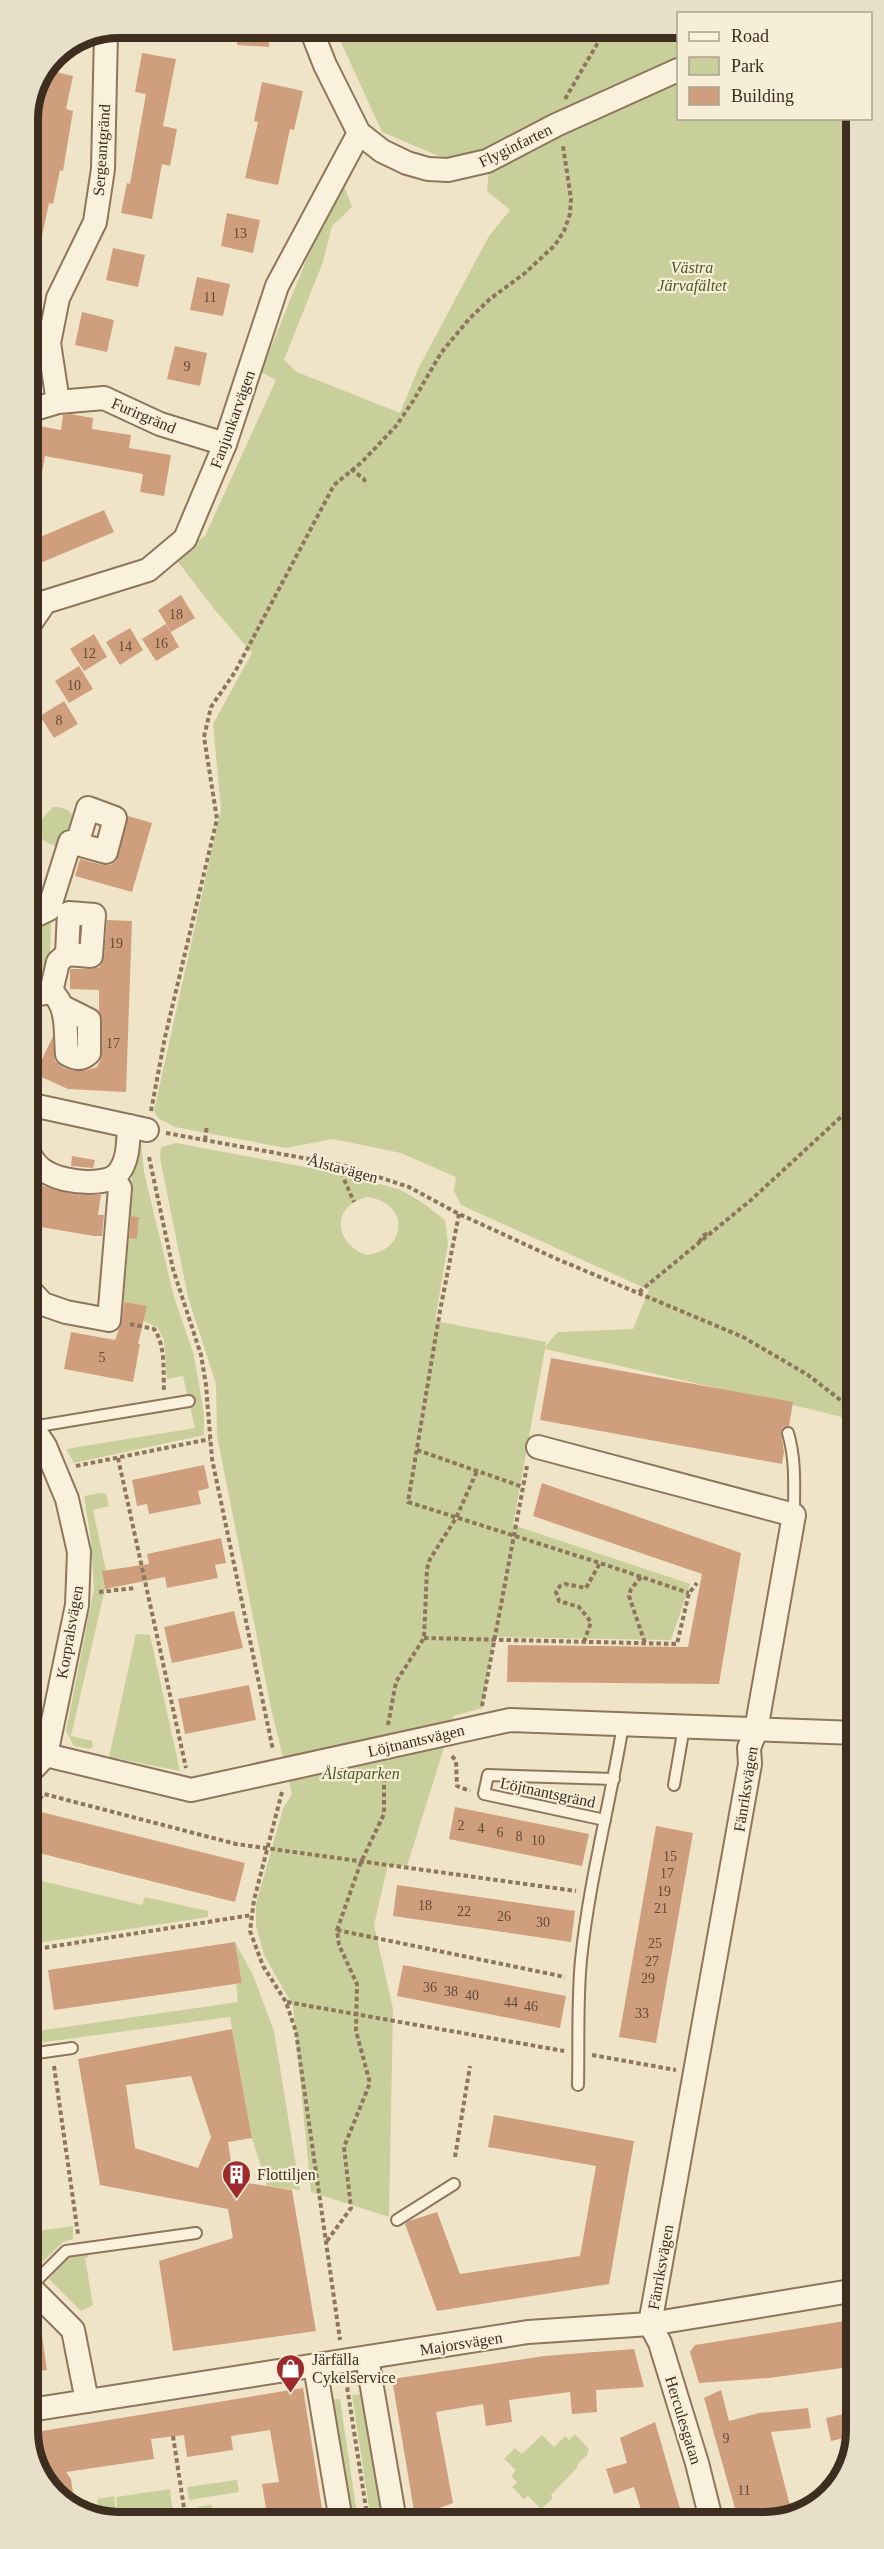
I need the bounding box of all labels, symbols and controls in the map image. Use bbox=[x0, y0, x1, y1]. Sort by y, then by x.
legend bbox=[677, 12, 872, 120]
text: Road bbox=[731, 26, 769, 46]
text: Park bbox=[731, 56, 764, 76]
text: Building bbox=[731, 86, 794, 106]
street label: Sergeantgränd bbox=[90, 103, 114, 197]
street label: Flyginfarten bbox=[476, 120, 555, 171]
house number: 13 bbox=[233, 226, 247, 241]
park label: Västra Järvafältet bbox=[657, 259, 727, 295]
house number: 11 bbox=[203, 290, 217, 305]
house number: 9 bbox=[184, 359, 191, 374]
street label: Fanjunkarvägen bbox=[207, 368, 259, 471]
street label: Furirgränd bbox=[109, 394, 178, 438]
house number: 18 bbox=[169, 607, 183, 622]
house number: 16 bbox=[154, 636, 168, 651]
house number: 14 bbox=[118, 639, 132, 654]
house number: 12 bbox=[82, 646, 96, 661]
house number: 10 bbox=[67, 678, 81, 693]
house number: 8 bbox=[56, 713, 63, 728]
house number: 19 bbox=[109, 936, 123, 951]
house number: 17 bbox=[106, 1036, 120, 1051]
street label: Ålstavägen bbox=[306, 1151, 380, 1187]
house number: 5 bbox=[99, 1350, 106, 1365]
street label: Korpralsvägen bbox=[53, 1584, 87, 1680]
street label: Löjtnantsvägen bbox=[366, 1721, 466, 1761]
street label: Fänriksvägen bbox=[730, 1745, 762, 1833]
park label: Ålstaparken bbox=[321, 1765, 400, 1783]
street label: Löjtnantsgränd bbox=[499, 1774, 597, 1812]
house number: 2 bbox=[458, 1818, 465, 1833]
house number: 4 bbox=[478, 1821, 485, 1836]
house number: 6 bbox=[497, 1825, 504, 1840]
house number: 8 bbox=[516, 1829, 523, 1844]
house number: 10 bbox=[531, 1833, 545, 1848]
house number: 15 bbox=[663, 1849, 677, 1864]
house number: 17 bbox=[660, 1866, 674, 1881]
house number: 19 bbox=[657, 1884, 671, 1899]
house number: 18 bbox=[418, 1898, 432, 1913]
house number: 21 bbox=[654, 1901, 668, 1916]
house number: 22 bbox=[457, 1904, 471, 1919]
house number: 26 bbox=[497, 1909, 511, 1924]
house number: 30 bbox=[536, 1915, 550, 1930]
house number: 25 bbox=[648, 1936, 662, 1951]
house number: 27 bbox=[645, 1954, 659, 1969]
house number: 29 bbox=[641, 1971, 655, 1986]
house number: 36 bbox=[423, 1980, 437, 1995]
house number: 38 bbox=[444, 1984, 458, 1999]
house number: 40 bbox=[465, 1988, 479, 2003]
house number: 44 bbox=[504, 1995, 518, 2010]
house number: 46 bbox=[524, 1999, 538, 2014]
house number: 33 bbox=[635, 2006, 649, 2021]
building icon: Flottiljen bbox=[220, 2158, 252, 2200]
place label: Flottiljen bbox=[257, 2166, 316, 2184]
street label: Fänriksvägen bbox=[645, 2223, 677, 2311]
street label: Majorsvägen bbox=[418, 2329, 504, 2359]
place label: Järfälla Cykelservice bbox=[312, 2351, 396, 2387]
shop icon: Järfälla Cykelservice bbox=[275, 2352, 307, 2394]
street label: Herculesgatan bbox=[661, 2374, 705, 2467]
house number: 9 bbox=[723, 2431, 730, 2446]
house number: 11 bbox=[737, 2483, 751, 2498]

